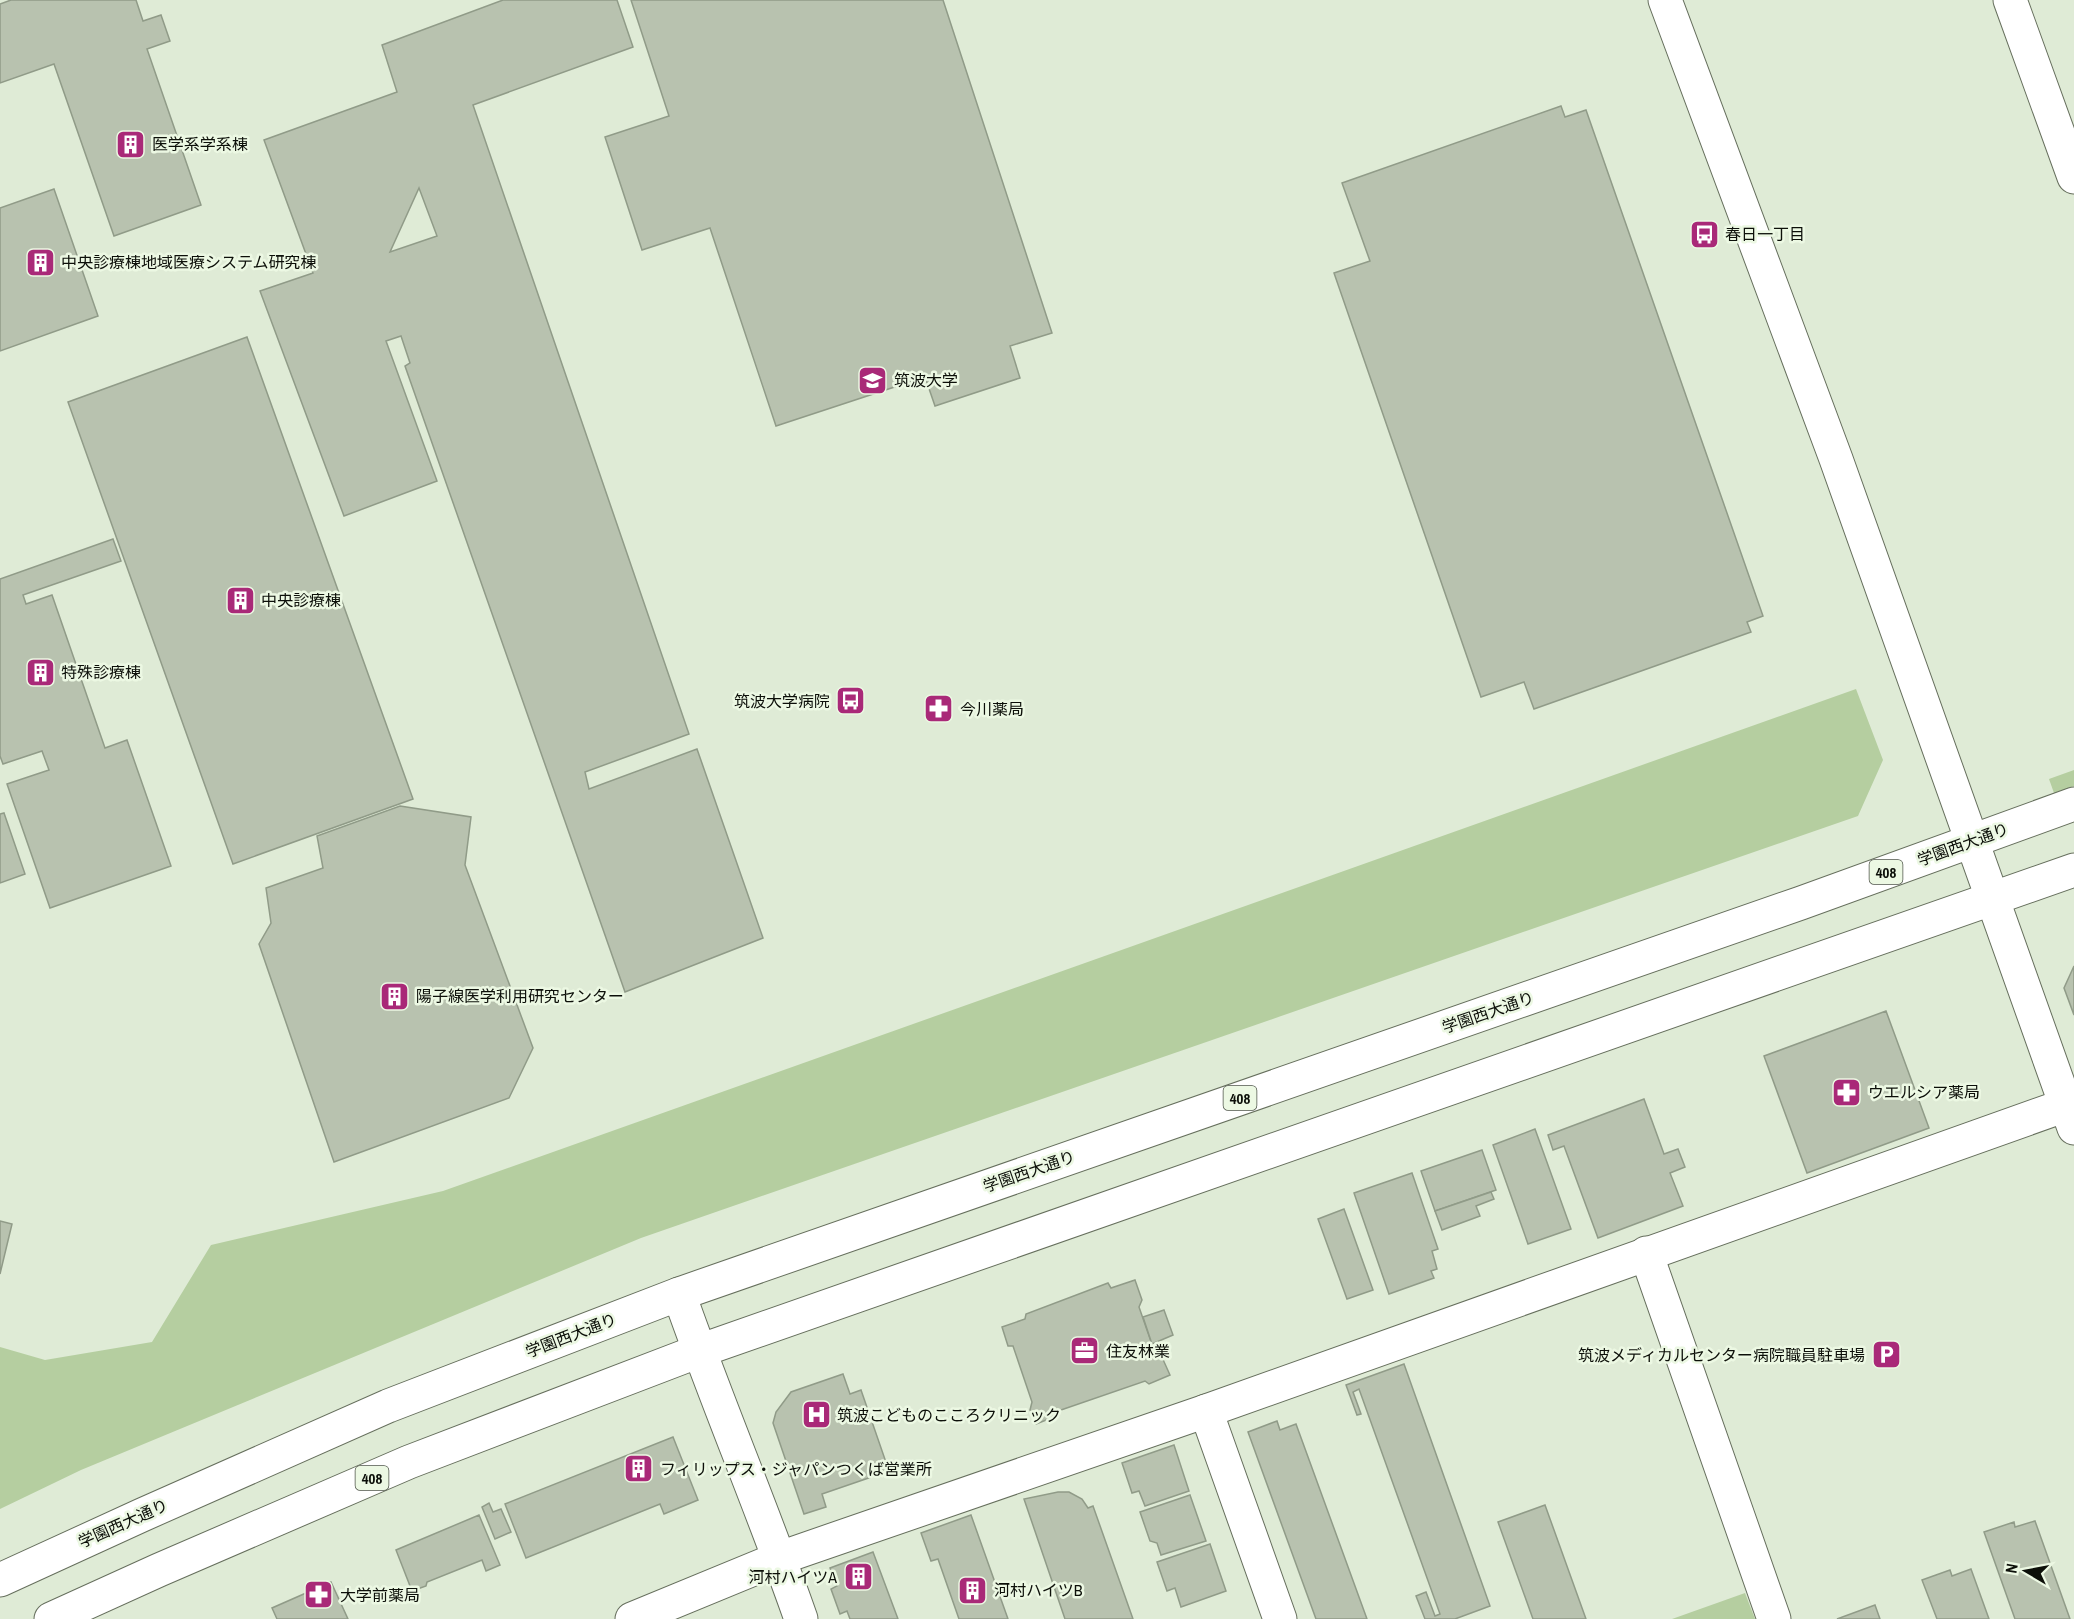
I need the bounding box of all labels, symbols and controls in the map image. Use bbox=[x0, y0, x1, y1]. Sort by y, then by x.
building icon: 医学系学系棟 bbox=[115, 128, 147, 160]
place label: 医学系学系棟 bbox=[152, 133, 248, 155]
bus stop icon: 春日一丁目 bbox=[1688, 218, 1720, 250]
place label: 春日一丁目 bbox=[1725, 223, 1805, 245]
building icon: 中央診療棟地域医療システム研究棟 bbox=[24, 246, 56, 278]
place label: 中央診療棟地域医療システム研究棟 bbox=[61, 251, 317, 273]
school or university icon: 筑波大学 bbox=[857, 364, 889, 396]
place label: 筑波大学 bbox=[894, 369, 958, 391]
building icon: 中央診療棟 bbox=[224, 584, 256, 616]
place label: 中央診療棟 bbox=[261, 589, 341, 611]
building icon: 特殊診療棟 bbox=[24, 656, 56, 688]
place label: 特殊診療棟 bbox=[61, 661, 141, 683]
bus stop icon: 筑波大学病院 bbox=[835, 685, 867, 717]
place label: 筑波大学病院 bbox=[734, 690, 830, 712]
pharmacy icon: 今川薬局 bbox=[923, 693, 955, 725]
place label: 今川薬局 bbox=[960, 698, 1024, 720]
street label: 学園西大通り bbox=[1914, 817, 2012, 871]
road number: 408 bbox=[1870, 860, 1902, 884]
building icon: 陽子線医学利用研究センター bbox=[379, 980, 411, 1012]
place label: 陽子線医学利用研究センター bbox=[416, 985, 624, 1007]
street label: 学園西大通り bbox=[1439, 986, 1537, 1038]
pharmacy icon: ウエルシア薬局 bbox=[1831, 1076, 1863, 1108]
place label: ウエルシア薬局 bbox=[1868, 1081, 1980, 1103]
road number: 408 bbox=[1224, 1086, 1256, 1110]
street label: 学園西大通り bbox=[980, 1145, 1078, 1197]
street label: 学園西大通り bbox=[522, 1308, 620, 1362]
office icon: 住友林業 bbox=[1069, 1335, 1101, 1367]
parking icon: 筑波メディカルセンター病院職員駐車場 bbox=[1870, 1339, 1902, 1371]
place label: 住友林業 bbox=[1106, 1340, 1170, 1362]
place label: 筑波メディカルセンター病院職員駐車場 bbox=[1578, 1344, 1865, 1366]
hospital icon: 筑波こどものこころクリニック bbox=[800, 1399, 832, 1431]
place label: 筑波こどものこころクリニック bbox=[837, 1404, 1061, 1426]
building icon: フィリップス・ジャパンつくば営業所 bbox=[623, 1453, 655, 1485]
place label: フィリップス・ジャパンつくば営業所 bbox=[660, 1458, 932, 1480]
road number: 408 bbox=[356, 1466, 388, 1490]
street label: 学園西大通り bbox=[75, 1493, 171, 1553]
north arrow bbox=[1996, 1541, 2056, 1601]
building icon: 河村ハイツA bbox=[842, 1561, 874, 1593]
text: N bbox=[2000, 1562, 2023, 1575]
place label: 河村ハイツA bbox=[749, 1566, 837, 1588]
building icon: 河村ハイツB bbox=[957, 1574, 989, 1606]
pharmacy icon: 大学前薬局 bbox=[303, 1579, 335, 1611]
place label: 河村ハイツB bbox=[994, 1579, 1083, 1601]
place label: 大学前薬局 bbox=[340, 1584, 420, 1606]

